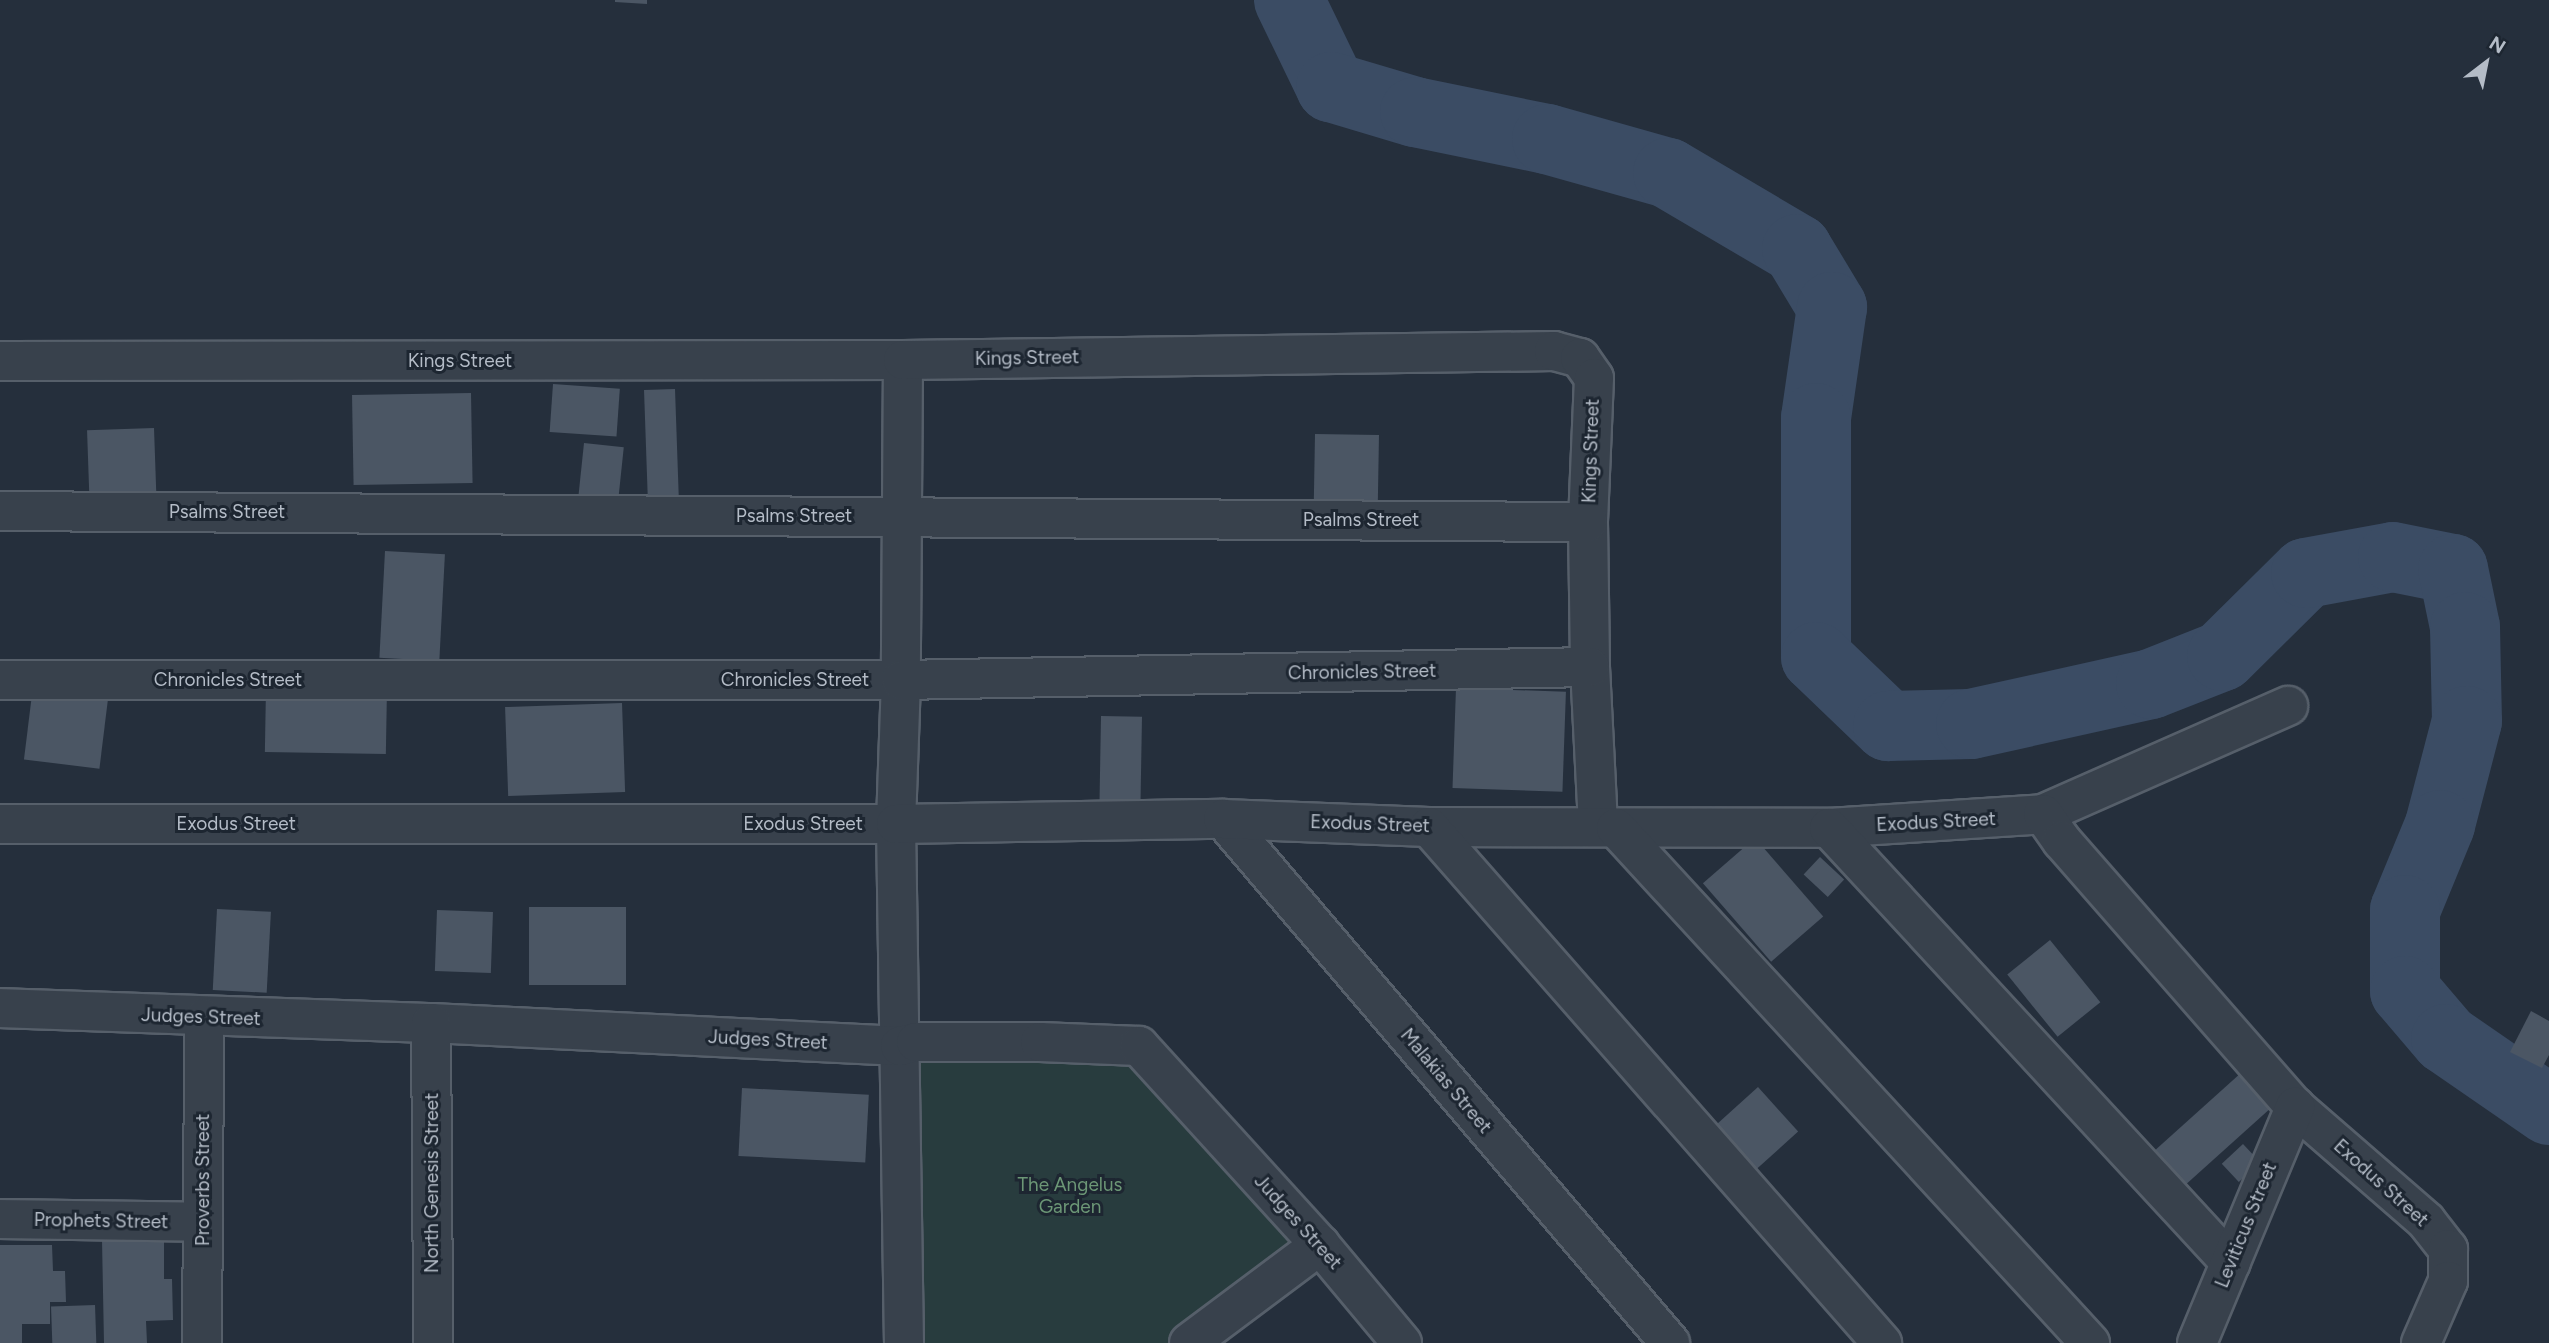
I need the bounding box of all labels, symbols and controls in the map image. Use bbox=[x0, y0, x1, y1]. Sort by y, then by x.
north arrow bbox=[2451, 28, 2521, 98]
text: N bbox=[2485, 31, 2510, 58]
street label: Kings Street bbox=[975, 346, 1079, 370]
street label: Kings Street bbox=[408, 350, 512, 372]
street label: Kings Street bbox=[1578, 398, 1604, 504]
street label: Psalms Street bbox=[169, 501, 285, 523]
street label: Psalms Street bbox=[736, 505, 852, 527]
street label: Psalms Street bbox=[1303, 509, 1419, 531]
street label: Chronicles Street bbox=[1288, 659, 1436, 685]
street label: Chronicles Street bbox=[154, 669, 302, 691]
street label: Chronicles Street bbox=[721, 669, 869, 691]
street label: Exodus Street bbox=[1876, 807, 1996, 837]
street label: Exodus Street bbox=[1310, 811, 1430, 837]
street label: Exodus Street bbox=[176, 813, 296, 835]
street label: Exodus Street bbox=[743, 813, 863, 835]
street label: Judges Street bbox=[141, 1004, 261, 1030]
street label: Malakias Street bbox=[1396, 1024, 1496, 1138]
street label: Judges Street bbox=[708, 1025, 828, 1055]
street label: North Genesis Street bbox=[421, 1093, 443, 1273]
street label: Proverbs Street bbox=[192, 1114, 214, 1246]
street label: Exodus Street bbox=[2329, 1134, 2433, 1232]
street label: Leviticus Street bbox=[2210, 1159, 2282, 1291]
street label: Judges Street bbox=[1249, 1170, 1347, 1274]
park label: The Angelus Garden bbox=[1018, 1174, 1122, 1218]
street label: Prophets Street bbox=[34, 1208, 168, 1234]

